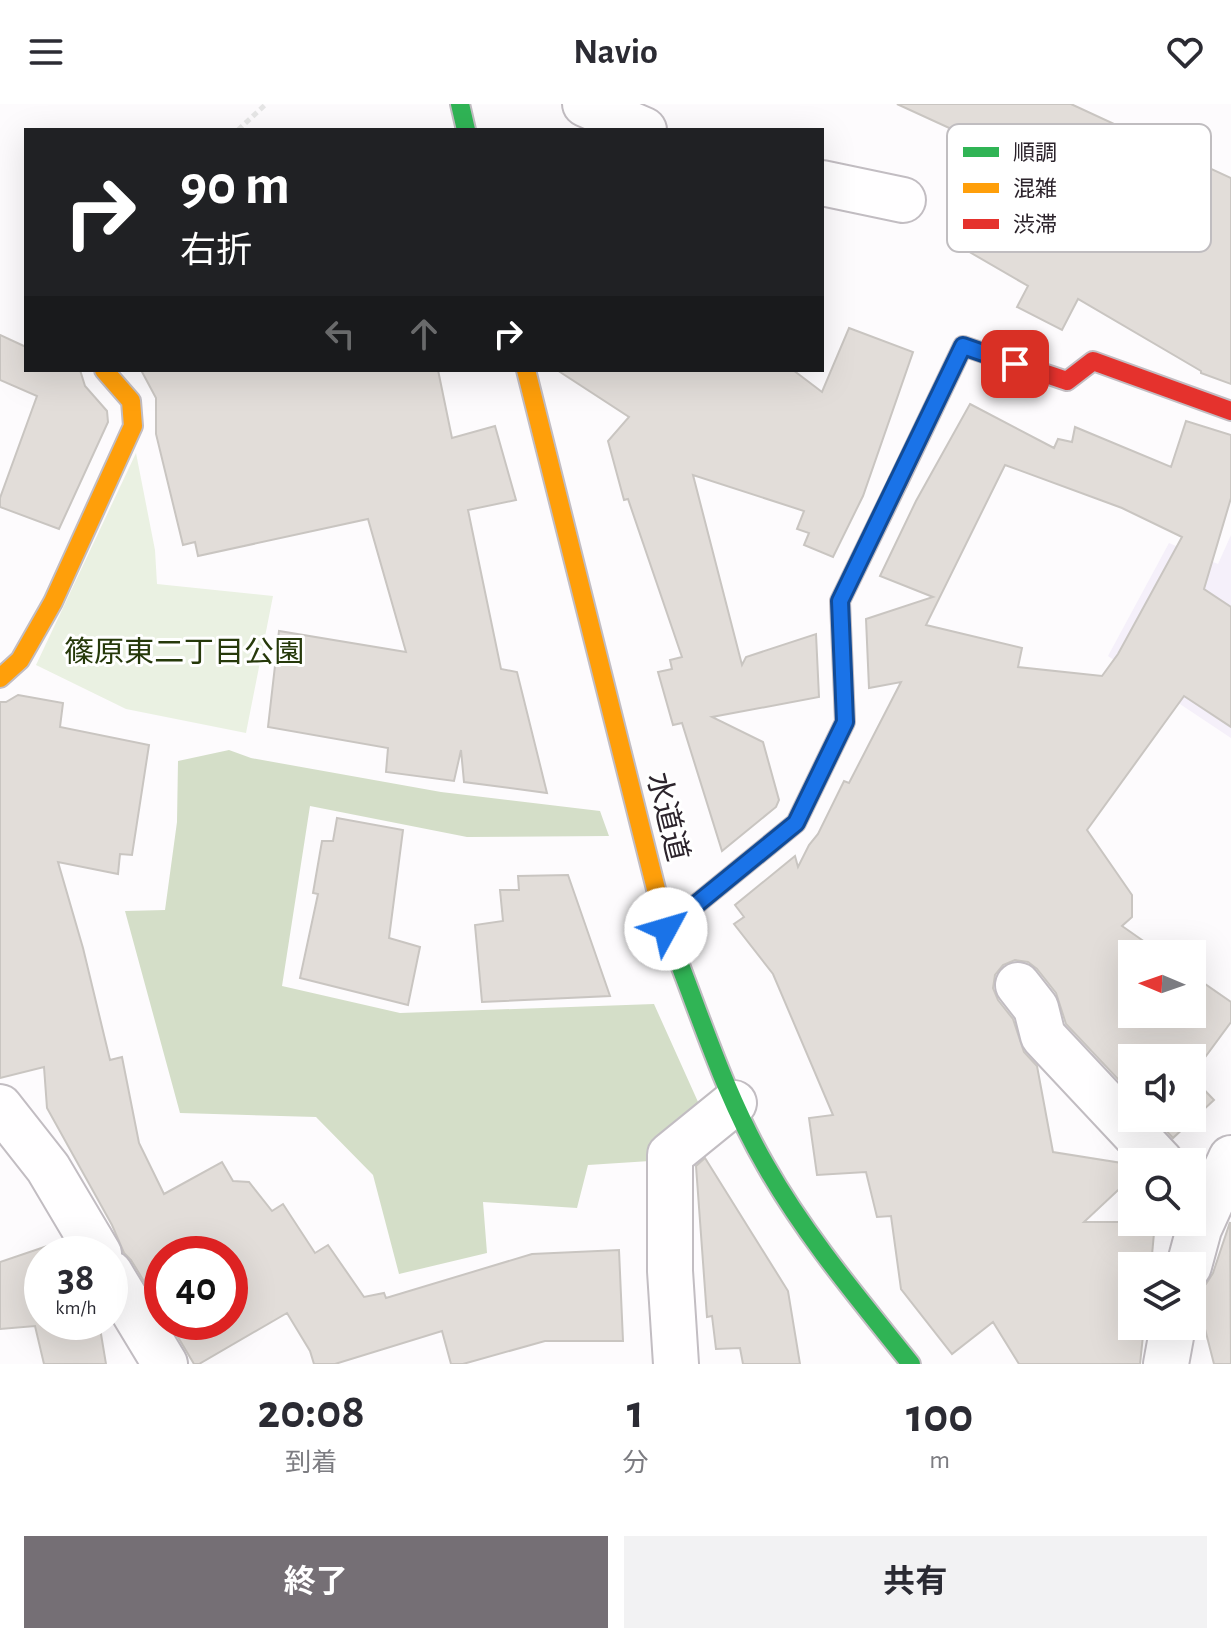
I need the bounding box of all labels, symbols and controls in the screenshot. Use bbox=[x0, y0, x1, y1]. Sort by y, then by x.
icon: menu bbox=[24, 30, 68, 74]
icon: heart bbox=[1163, 30, 1207, 74]
text: Navio bbox=[573, 34, 658, 70]
legend bbox=[947, 124, 1211, 252]
text: 順調 bbox=[1013, 142, 1057, 164]
text: 90 m bbox=[180, 158, 290, 214]
icon: right bbox=[48, 160, 152, 264]
text: 混雑 bbox=[1013, 177, 1057, 200]
text: 渋滞 bbox=[1013, 213, 1057, 236]
text: 右折 bbox=[180, 233, 252, 269]
icon: left bbox=[318, 312, 362, 356]
icon: ahead bbox=[402, 312, 446, 356]
icon: right bbox=[486, 312, 530, 356]
pin bbox=[981, 330, 1049, 398]
icon: arrive bbox=[993, 342, 1037, 386]
park label: 篠原東二丁目公園 bbox=[64, 636, 304, 668]
street label: 水道道 bbox=[642, 769, 693, 864]
position arrow bbox=[624, 887, 708, 971]
north arrow bbox=[1118, 940, 1206, 1028]
map controls bbox=[1118, 940, 1206, 1340]
button: sound bbox=[1118, 1044, 1206, 1132]
button: search bbox=[1118, 1148, 1206, 1236]
speed limit sign: 40 bbox=[144, 1236, 248, 1340]
button: layers bbox=[1118, 1252, 1206, 1340]
text: 38 bbox=[58, 1258, 94, 1298]
text: km/h bbox=[55, 1298, 97, 1318]
text: 20:08 bbox=[258, 1389, 365, 1437]
text: 1 bbox=[627, 1389, 644, 1437]
text: 100 bbox=[906, 1393, 973, 1441]
text: m bbox=[929, 1447, 950, 1473]
text: 到着 bbox=[285, 1450, 337, 1476]
text: 分 bbox=[622, 1450, 648, 1476]
button: 終了 bbox=[24, 1536, 608, 1628]
button: 共有 bbox=[624, 1536, 1207, 1628]

